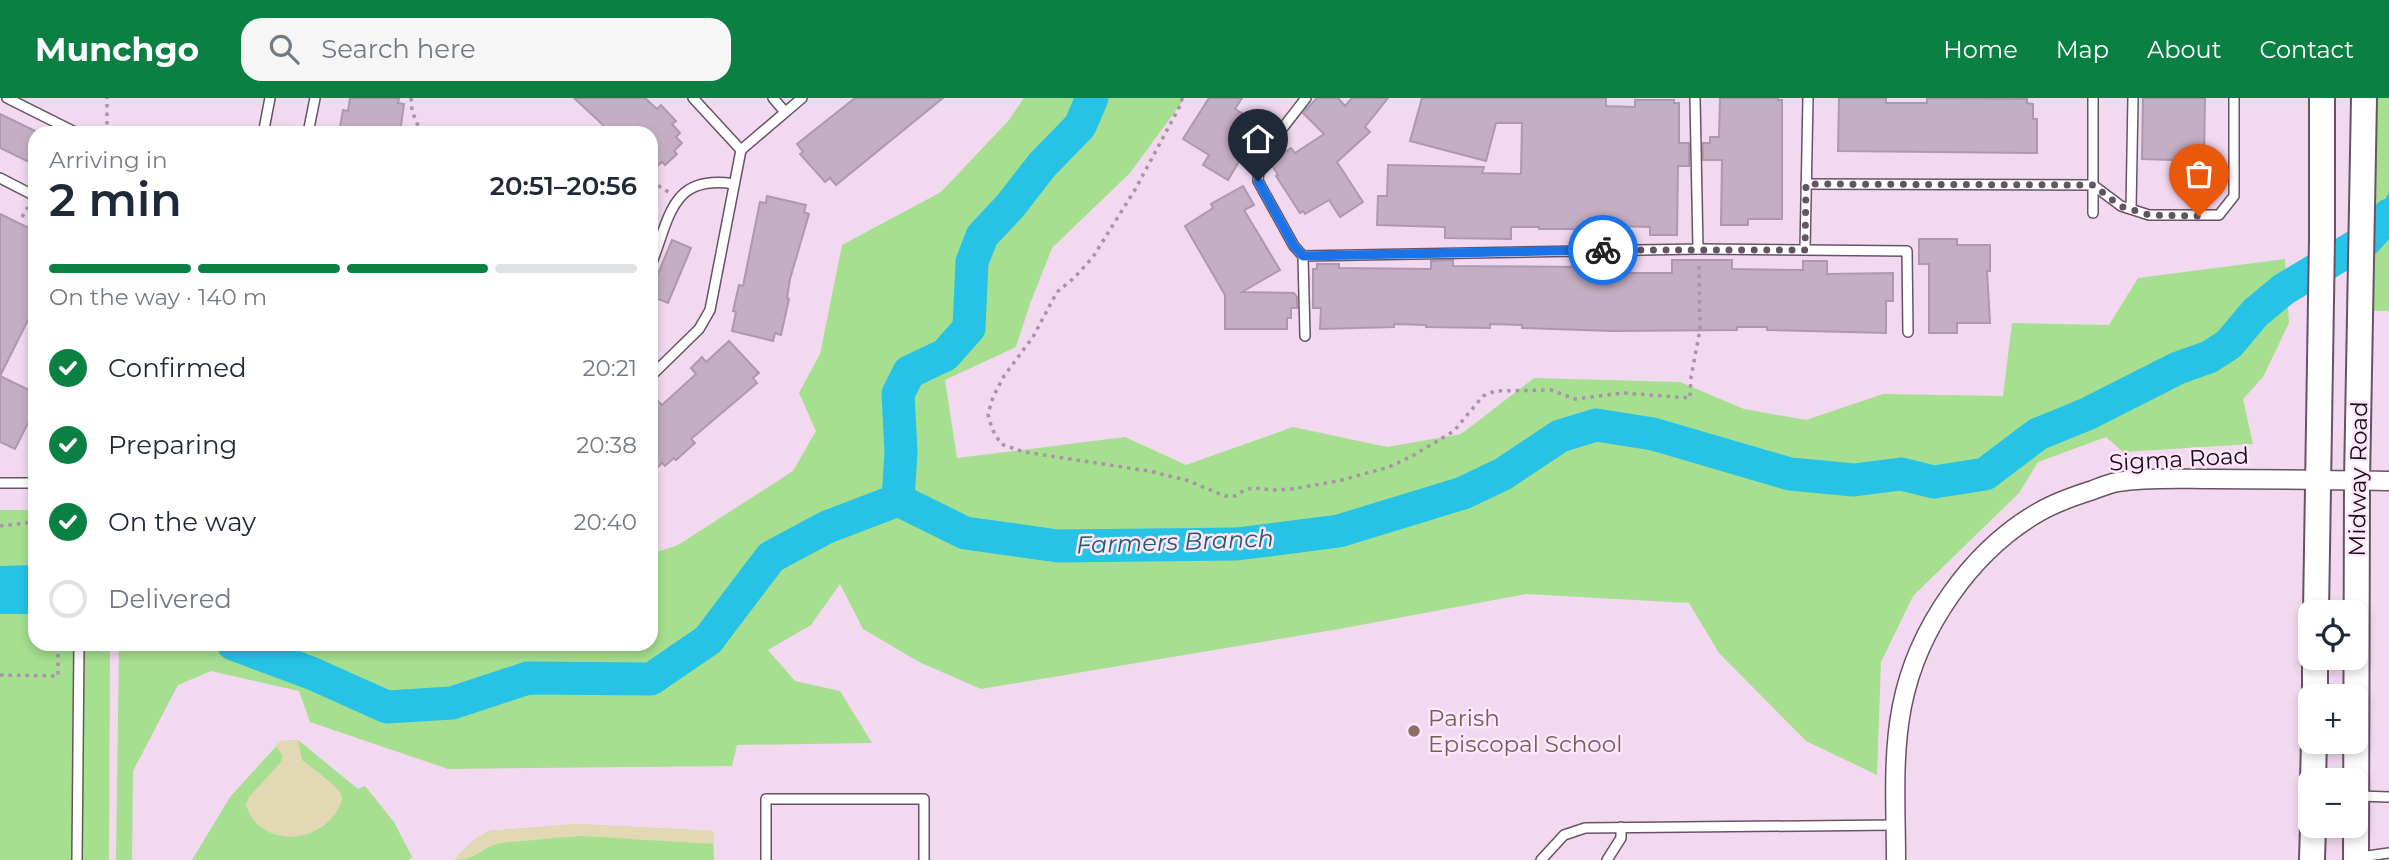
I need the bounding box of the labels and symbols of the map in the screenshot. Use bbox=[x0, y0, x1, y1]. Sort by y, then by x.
pin bbox=[1228, 109, 1288, 181]
pin bbox=[2169, 144, 2229, 216]
courier bbox=[1568, 215, 1638, 285]
street label: Midway Road bbox=[2343, 401, 2373, 557]
street label: Sigma Road bbox=[2108, 441, 2250, 477]
water label: Farmers Branch bbox=[1076, 524, 1274, 559]
place label: Parish Episcopal School bbox=[1428, 704, 1622, 758]
marker: Parish Episcopal School bbox=[1406, 723, 1422, 739]

